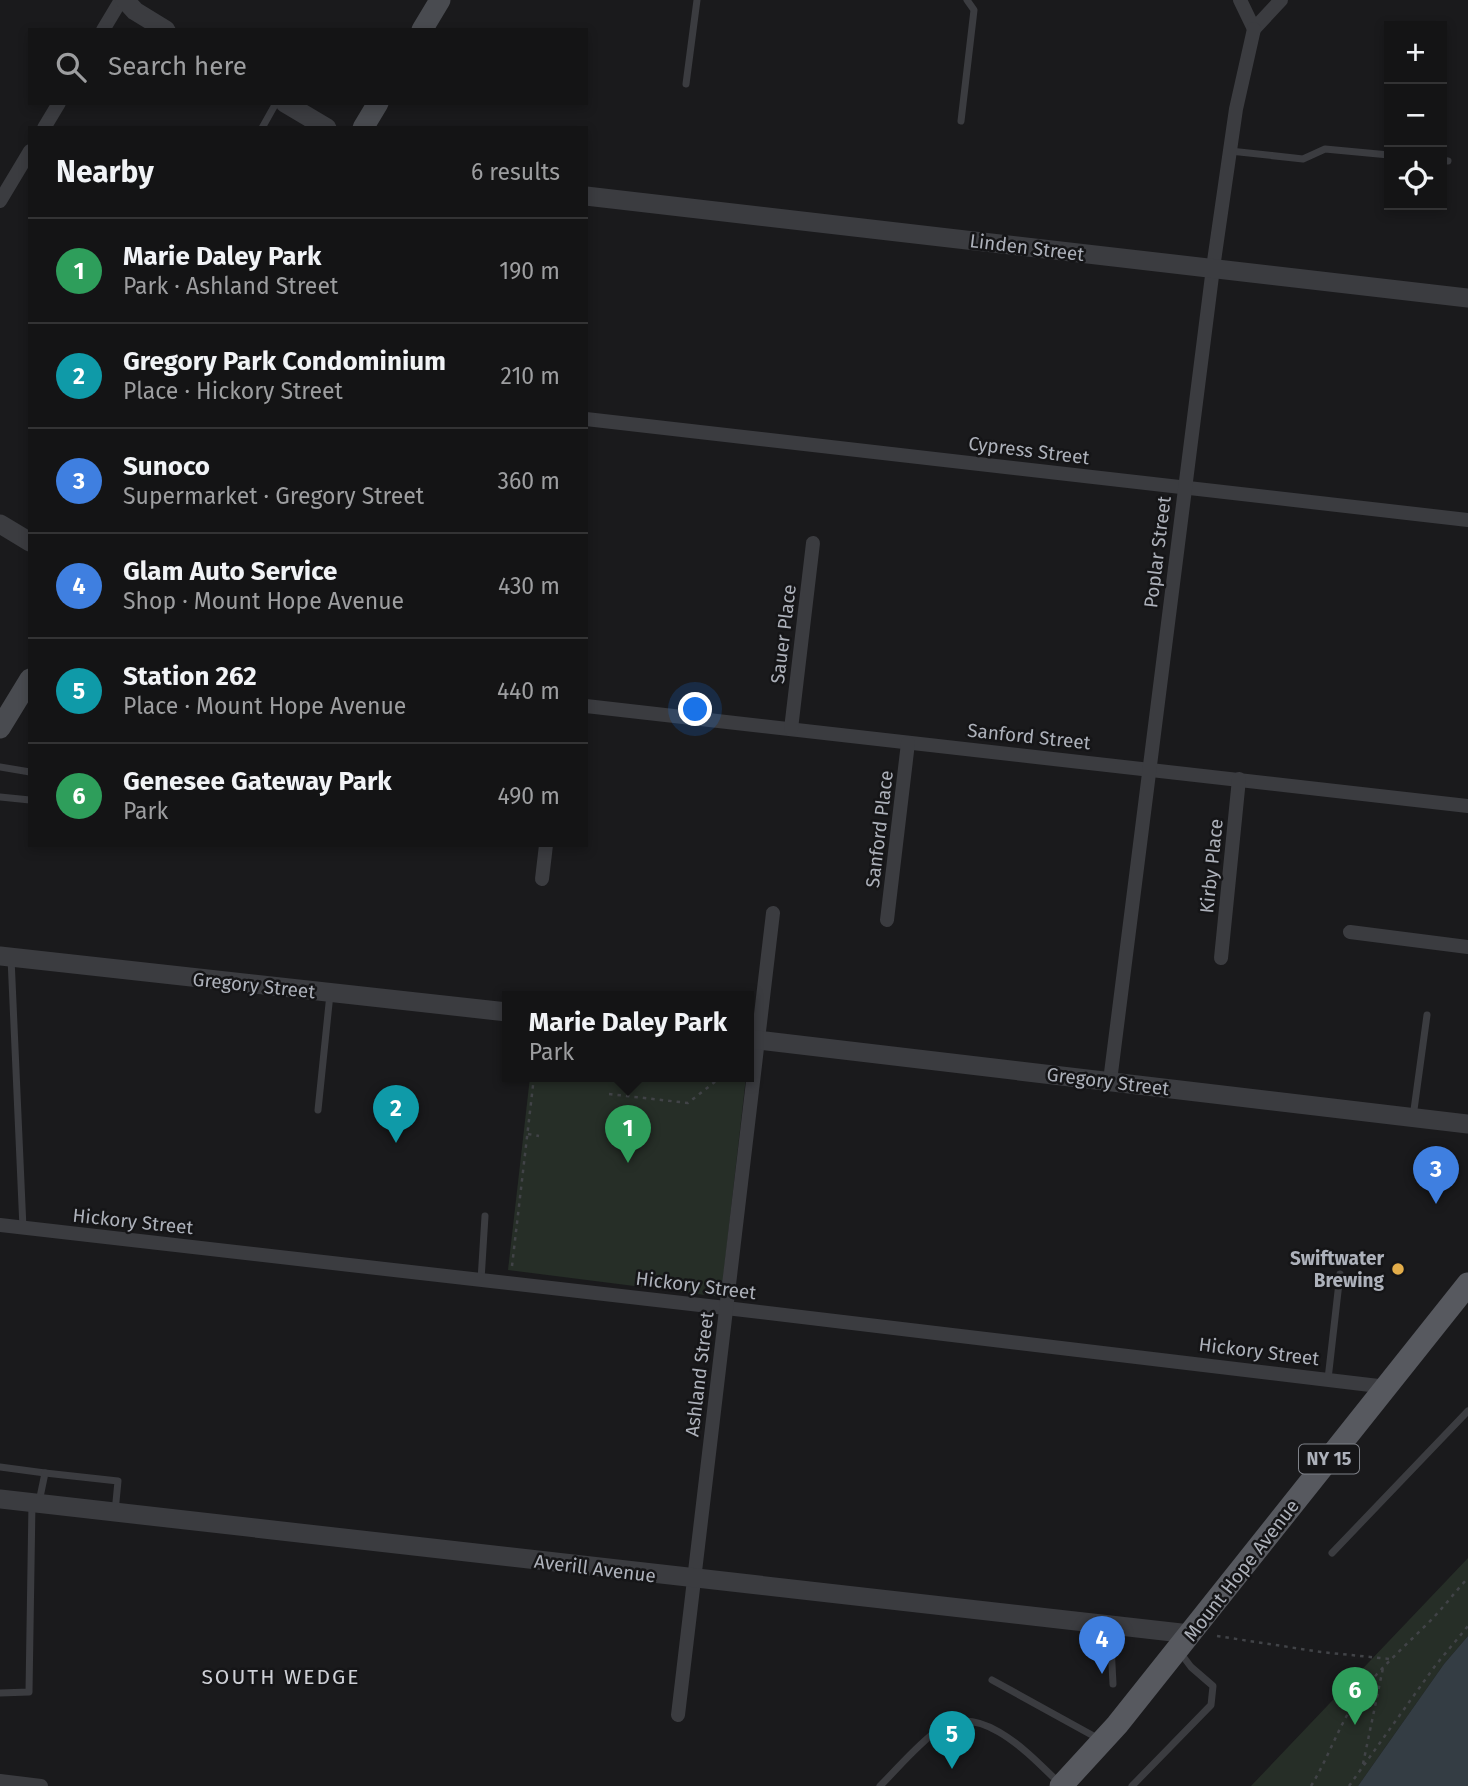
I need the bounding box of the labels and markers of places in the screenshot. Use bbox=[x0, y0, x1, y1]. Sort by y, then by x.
pin: 2 bbox=[373, 1085, 419, 1143]
pin: 1 bbox=[605, 1105, 651, 1163]
pin: 3 bbox=[1413, 1146, 1459, 1204]
place label: Swiftwater Brewing bbox=[1290, 1247, 1385, 1292]
marker: Swiftwater Brewing bbox=[1390, 1261, 1406, 1277]
pin: 4 bbox=[1079, 1616, 1125, 1674]
pin: 6 bbox=[1332, 1667, 1378, 1725]
pin: 5 bbox=[929, 1711, 975, 1769]

